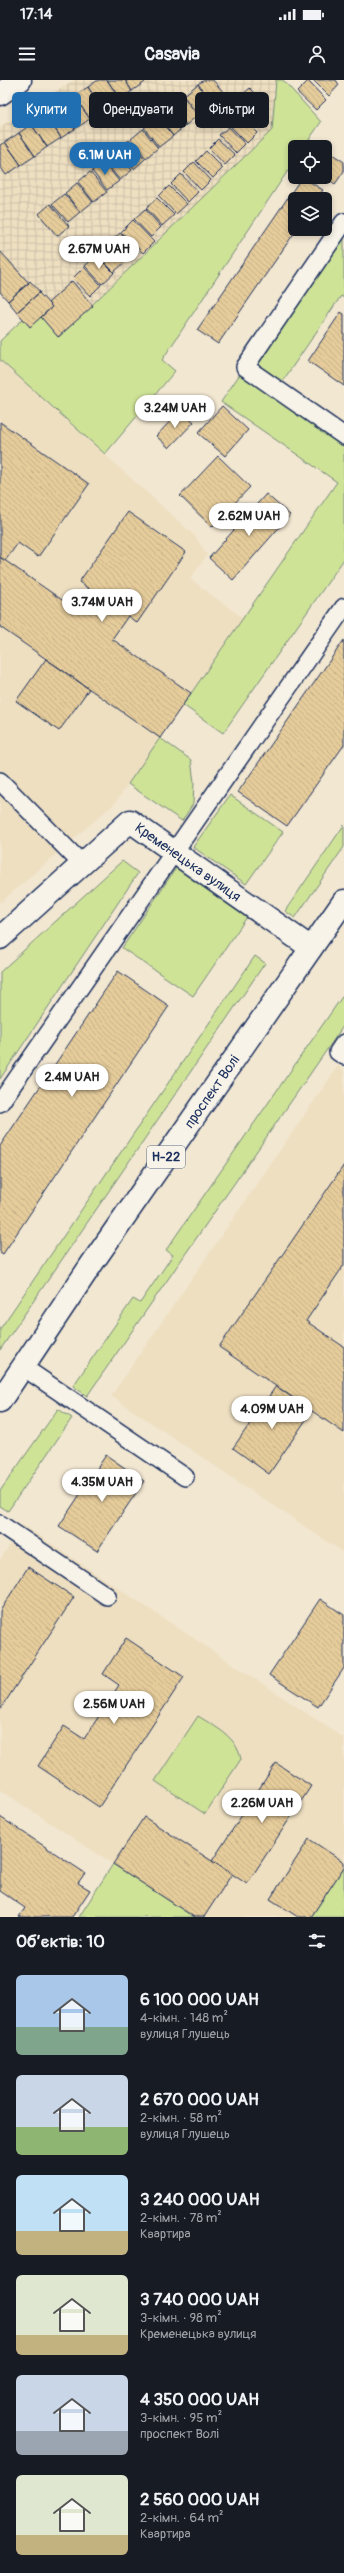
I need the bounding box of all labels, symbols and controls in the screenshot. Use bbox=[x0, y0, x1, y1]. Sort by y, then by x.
text: 17:14 bbox=[20, 5, 52, 24]
icon: menu bbox=[16, 43, 38, 65]
text: Casavia bbox=[144, 43, 200, 66]
icon: person bbox=[306, 43, 328, 65]
chip: Купити bbox=[12, 92, 81, 128]
chip: Орендувати bbox=[89, 92, 187, 128]
chip: Фільтри bbox=[195, 92, 269, 128]
map controls bbox=[288, 140, 332, 236]
button: locate bbox=[288, 140, 332, 184]
pin: 6.1M UAH bbox=[64, 142, 146, 176]
text: 6.1M UAH bbox=[79, 147, 131, 163]
button: layers bbox=[288, 192, 332, 236]
pin: 2.67M UAH bbox=[53, 236, 145, 270]
text: 2.67M UAH bbox=[68, 241, 130, 257]
pin: 3.24M UAH bbox=[129, 395, 221, 429]
text: 3.24M UAH bbox=[144, 400, 206, 416]
pin: 2.62M UAH bbox=[203, 503, 295, 537]
text: 2.62M UAH bbox=[218, 508, 280, 524]
pin: 3.74M UAH bbox=[56, 589, 148, 623]
text: 3.74M UAH bbox=[71, 594, 133, 610]
street label: Кременецька вулиця bbox=[132, 819, 244, 905]
street label: проспект Волі bbox=[180, 1051, 243, 1131]
pin: 2.4M UAH bbox=[31, 1064, 113, 1098]
text: 2.4M UAH bbox=[44, 1069, 100, 1085]
road number: Н-22 bbox=[147, 1146, 185, 1168]
pin: 4.09M UAH bbox=[226, 1396, 318, 1430]
text: 4.09M UAH bbox=[240, 1401, 304, 1417]
pin: 4.35M UAH bbox=[56, 1469, 148, 1503]
text: 4.35M UAH bbox=[71, 1474, 133, 1490]
pin: 2.56M UAH bbox=[68, 1691, 160, 1725]
text: 2.56M UAH bbox=[83, 1696, 145, 1712]
pin: 2.26M UAH bbox=[216, 1790, 308, 1824]
text: 2.26M UAH bbox=[231, 1795, 293, 1811]
icon: filters bbox=[306, 1930, 328, 1952]
text: Об’єктів: 10 bbox=[16, 1931, 105, 1952]
text: 6 100 000 UAH bbox=[140, 1989, 259, 2010]
icon: home bbox=[48, 1991, 96, 2039]
text: 4-кімн. · 148 m² bbox=[140, 2010, 228, 2026]
text: вулиця Глушець bbox=[140, 2026, 230, 2042]
text: 2 670 000 UAH bbox=[140, 2089, 259, 2110]
icon: home bbox=[48, 2091, 96, 2139]
text: 2-кімн. · 58 m² bbox=[140, 2110, 222, 2126]
text: вулиця Глушець bbox=[140, 2126, 230, 2142]
text: 3 240 000 UAH bbox=[140, 2189, 259, 2210]
icon: home bbox=[48, 2191, 96, 2239]
text: 2-кімн. · 78 m² bbox=[140, 2210, 222, 2226]
text: Квартира bbox=[140, 2226, 191, 2242]
text: 3 740 000 UAH bbox=[140, 2289, 259, 2310]
icon: home bbox=[48, 2291, 96, 2339]
text: 3-кімн. · 98 m² bbox=[140, 2310, 222, 2326]
text: Кременецька вулиця bbox=[140, 2326, 256, 2342]
text: 4 350 000 UAH bbox=[140, 2389, 259, 2410]
icon: home bbox=[48, 2391, 96, 2439]
text: 3-кімн. · 95 m² bbox=[140, 2410, 222, 2426]
text: проспект Волі bbox=[140, 2426, 219, 2442]
text: 2 560 000 UAH bbox=[140, 2489, 259, 2510]
icon: home bbox=[48, 2491, 96, 2539]
text: 2-кімн. · 64 m² bbox=[140, 2510, 224, 2526]
text: Квартира bbox=[140, 2526, 191, 2542]

